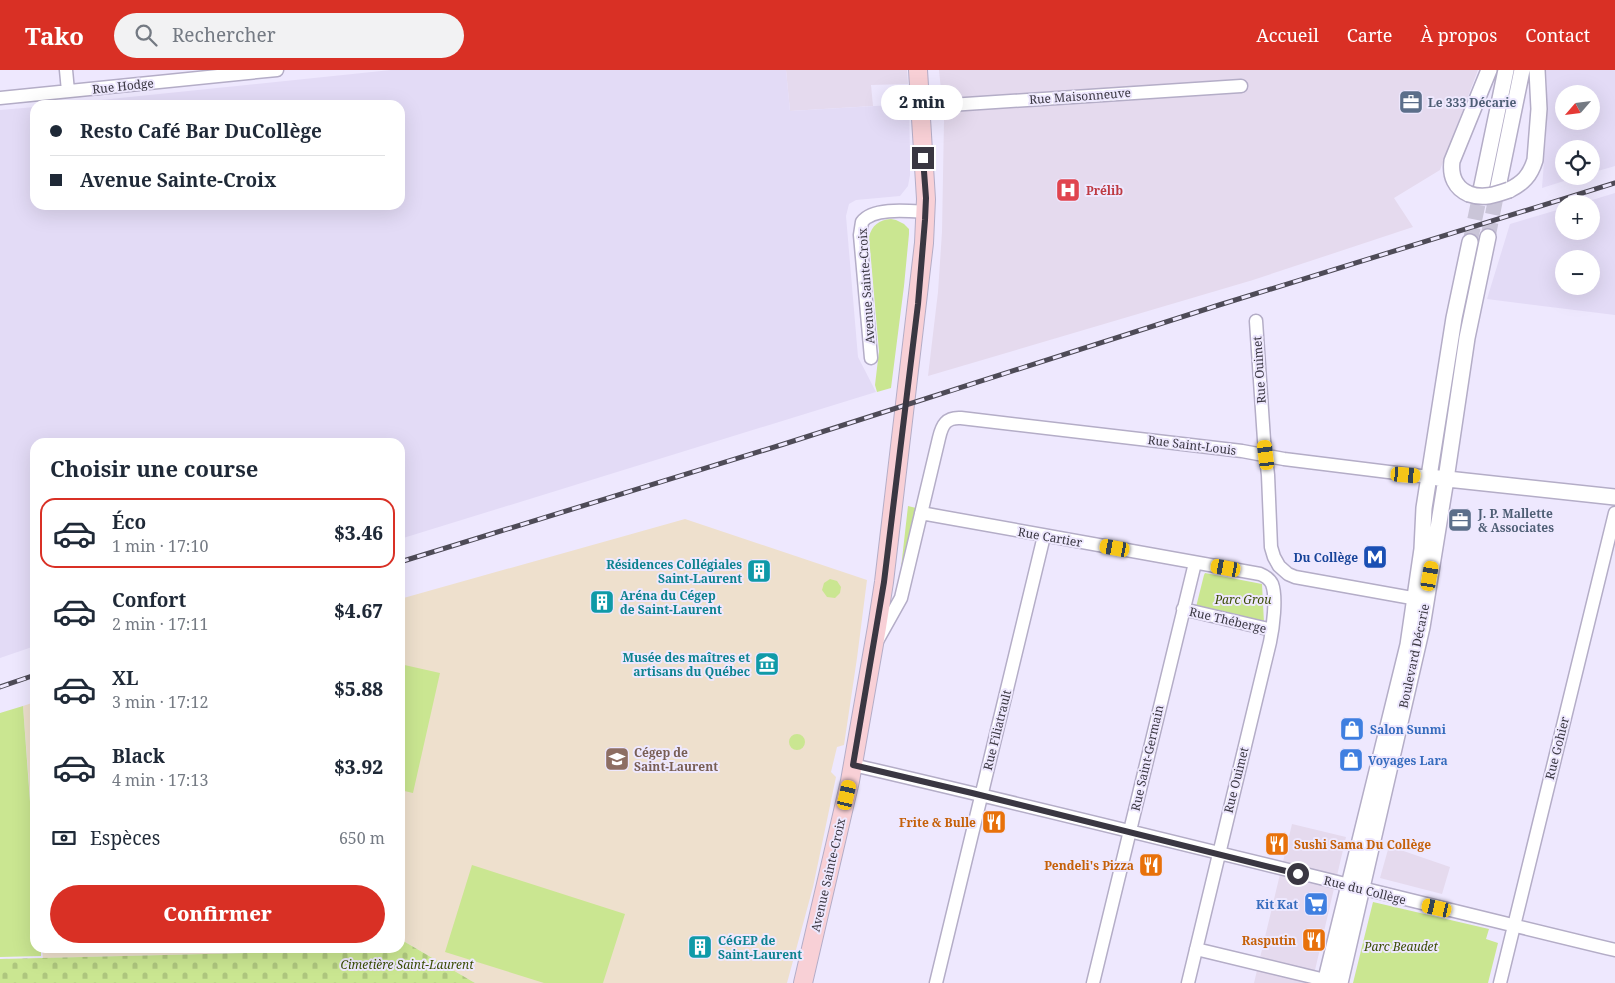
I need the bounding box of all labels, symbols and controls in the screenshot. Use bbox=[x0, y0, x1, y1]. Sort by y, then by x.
search box bbox=[114, 13, 464, 58]
text: Tako bbox=[25, 19, 84, 52]
icon: search bbox=[132, 21, 160, 49]
text: Rechercher bbox=[172, 22, 276, 48]
text: Accueil bbox=[1256, 23, 1319, 47]
text: Carte bbox=[1347, 23, 1392, 47]
text: À propos bbox=[1420, 23, 1497, 47]
text: Contact bbox=[1525, 23, 1590, 47]
street label: Rue Hodge bbox=[91, 74, 155, 98]
street label: Rue Maisonneuve bbox=[1028, 84, 1132, 108]
north arrow bbox=[1555, 85, 1600, 130]
map controls bbox=[1555, 85, 1600, 295]
callout: 2 min bbox=[882, 86, 964, 121]
office icon: Le 333 Décarie bbox=[1398, 89, 1424, 115]
text: 2 min bbox=[899, 91, 945, 113]
place label: Le 333 Décarie bbox=[1428, 94, 1516, 111]
text: Resto Café Bar DuCollège bbox=[80, 118, 322, 144]
button: locate bbox=[1555, 140, 1600, 185]
route end bbox=[912, 147, 934, 169]
text: Avenue Sainte-Croix bbox=[80, 167, 276, 193]
hospital icon: Prélib bbox=[1055, 177, 1081, 203]
place label: Prélib bbox=[1086, 182, 1123, 199]
button: + bbox=[1555, 195, 1600, 240]
street label: Avenue Sainte-Croix bbox=[853, 228, 879, 344]
button: − bbox=[1555, 250, 1600, 295]
street label: Rue Ouimet bbox=[1248, 336, 1270, 404]
street label: Rue Saint-Louis bbox=[1147, 431, 1237, 459]
car bbox=[1256, 439, 1275, 471]
text: Choisir une course bbox=[50, 453, 258, 483]
car bbox=[1390, 466, 1421, 484]
place label: J. P. Mallette & Associates bbox=[1477, 505, 1554, 536]
office icon: J. P. Mallette & Associates bbox=[1447, 507, 1473, 533]
text: Éco bbox=[112, 509, 146, 535]
icon: car bbox=[52, 511, 97, 556]
text: $3.46 bbox=[334, 520, 383, 546]
street label: Rue Cartier bbox=[1017, 523, 1084, 551]
text: 1 min · 17:10 bbox=[112, 535, 208, 557]
car bbox=[1098, 538, 1131, 558]
metro station icon: Du Collège bbox=[1362, 544, 1388, 570]
place label: Du Collège bbox=[1293, 549, 1358, 566]
place label: Résidences Collégiales Saint-Laurent bbox=[606, 556, 742, 587]
building icon: Résidences Collégiales Saint-Laurent bbox=[746, 558, 772, 584]
car bbox=[1209, 558, 1242, 578]
car bbox=[1420, 560, 1439, 592]
text: Confort bbox=[112, 587, 186, 613]
place label: Aréna du Cégep de Saint-Laurent bbox=[620, 587, 722, 618]
icon: car bbox=[52, 589, 97, 634]
building icon: Aréna du Cégep de Saint-Laurent bbox=[589, 589, 615, 615]
park label: Parc Grou bbox=[1214, 591, 1271, 608]
text: $4.67 bbox=[334, 598, 383, 624]
street label: Boulevard Décarie bbox=[1395, 602, 1433, 710]
street label: Rue Théberge bbox=[1188, 603, 1268, 637]
text: 2 min · 17:11 bbox=[112, 613, 208, 635]
place label: Musée des maîtres et artisans du Québec bbox=[623, 649, 750, 680]
museum icon: Musée des maîtres et artisans du Québec bbox=[754, 651, 780, 677]
text: XL bbox=[112, 665, 138, 691]
icon: car bbox=[52, 667, 97, 712]
text: $5.88 bbox=[334, 676, 383, 702]
street label: Rue Filiatrault bbox=[979, 688, 1015, 772]
text: 3 min · 17:12 bbox=[112, 691, 208, 713]
street label: Rue Saint-Germain bbox=[1127, 703, 1168, 813]
street label: Rue Gohier bbox=[1541, 715, 1573, 781]
shop icon: Salon Sunmi bbox=[1339, 716, 1365, 742]
place label: Salon Sunmi bbox=[1370, 721, 1447, 738]
text: Black bbox=[112, 743, 165, 769]
place label: Cégep de Saint-Laurent bbox=[634, 744, 718, 775]
icon: car bbox=[52, 745, 97, 790]
street label: Rue Ouimet bbox=[1220, 745, 1252, 815]
school or university icon: Cégep de Saint-Laurent bbox=[604, 746, 630, 772]
shop icon: Voyages Lara bbox=[1338, 747, 1364, 773]
place label: Voyages Lara bbox=[1368, 752, 1448, 769]
text: $3.92 bbox=[334, 754, 383, 780]
text: 4 min · 17:13 bbox=[112, 769, 208, 791]
car bbox=[836, 779, 857, 811]
restaurant icon: Frite & Bulle bbox=[981, 809, 1007, 835]
place label: Frite & Bulle bbox=[899, 814, 976, 831]
street label: Avenue Sainte-Croix bbox=[807, 817, 849, 933]
icon: cash bbox=[50, 824, 78, 852]
text: Espèces bbox=[90, 825, 160, 851]
text: 650 m bbox=[339, 827, 385, 849]
restaurant icon: Sushi Sama Du Collège bbox=[1264, 831, 1290, 857]
place label: Sushi Sama Du Collège bbox=[1294, 836, 1431, 853]
restaurant icon: Pendeli's Pizza bbox=[1138, 852, 1164, 878]
place label: Pendeli's Pizza bbox=[1044, 857, 1134, 874]
route start bbox=[1287, 863, 1309, 885]
street label: Rue du Collège bbox=[1322, 872, 1408, 908]
button: Confirmer bbox=[50, 885, 385, 943]
supermarket icon: Kit Kat bbox=[1303, 891, 1329, 917]
place label: Kit Kat bbox=[1256, 896, 1298, 913]
car bbox=[1420, 897, 1453, 919]
restaurant icon: Rasputin bbox=[1301, 927, 1327, 953]
place label: CéGEP de Saint-Laurent bbox=[718, 932, 802, 963]
place label: Rasputin bbox=[1242, 932, 1296, 949]
building icon: CéGEP de Saint-Laurent bbox=[687, 934, 713, 960]
park label: Parc Beaudet bbox=[1363, 938, 1439, 955]
park label: Cimetière Saint-Laurent bbox=[340, 956, 474, 973]

